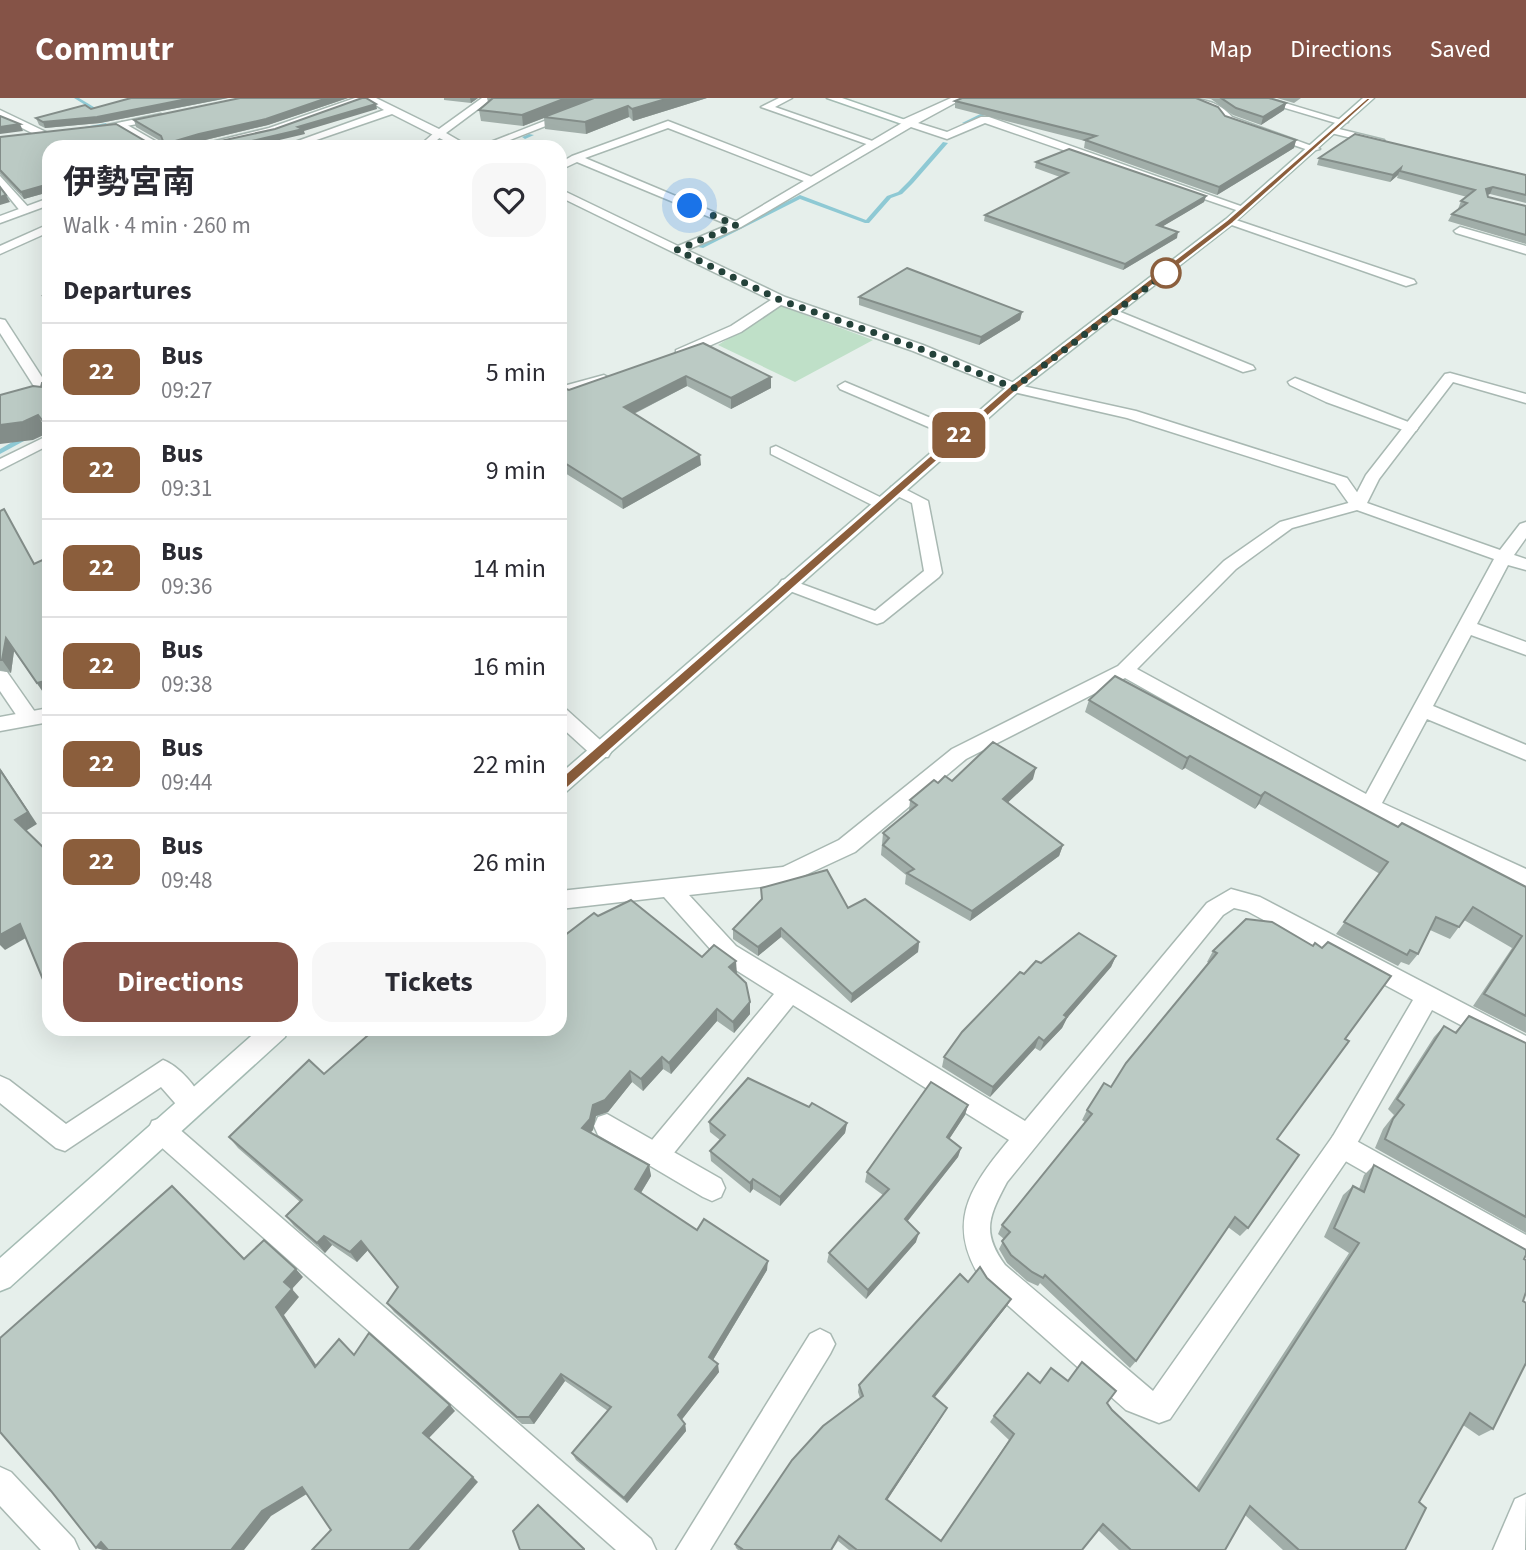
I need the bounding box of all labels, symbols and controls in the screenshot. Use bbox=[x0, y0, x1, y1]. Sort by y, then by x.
text: Commutr bbox=[35, 26, 174, 73]
text: Map bbox=[1209, 32, 1252, 67]
text: Directions bbox=[1290, 32, 1392, 67]
text: Saved bbox=[1430, 32, 1491, 67]
text: 伊勢宮南 bbox=[63, 159, 195, 206]
button: heart bbox=[472, 163, 546, 237]
your location bbox=[672, 188, 707, 223]
text: Walk · 4 min · 260 m bbox=[63, 209, 251, 242]
unlabelled marker bbox=[1151, 258, 1181, 288]
text: Departures bbox=[63, 272, 191, 309]
text: Bus bbox=[161, 337, 203, 374]
text: 22 bbox=[89, 354, 114, 389]
text: 5 min bbox=[486, 354, 546, 391]
text: 09:27 bbox=[161, 374, 212, 407]
line badge: 22 bbox=[928, 412, 990, 458]
text: 22 bbox=[946, 417, 972, 452]
text: Bus bbox=[161, 435, 203, 472]
text: 22 bbox=[89, 452, 114, 487]
text: 9 min bbox=[486, 452, 546, 489]
text: 09:31 bbox=[161, 472, 212, 505]
text: Bus bbox=[161, 533, 203, 570]
text: 22 bbox=[89, 550, 114, 585]
text: 14 min bbox=[473, 550, 546, 587]
text: 09:36 bbox=[161, 570, 212, 603]
text: Bus bbox=[161, 631, 203, 668]
text: 22 bbox=[89, 648, 114, 683]
text: 16 min bbox=[473, 648, 546, 685]
text: 09:38 bbox=[161, 668, 212, 701]
text: Bus bbox=[161, 729, 203, 766]
text: 22 bbox=[89, 746, 114, 781]
text: 22 min bbox=[473, 746, 546, 783]
text: 09:44 bbox=[161, 766, 212, 799]
text: Bus bbox=[161, 827, 203, 864]
text: 22 bbox=[89, 844, 114, 879]
text: 26 min bbox=[473, 844, 546, 881]
text: 09:48 bbox=[161, 864, 212, 897]
button: Directions bbox=[63, 942, 298, 1022]
button: Tickets bbox=[312, 942, 546, 1022]

